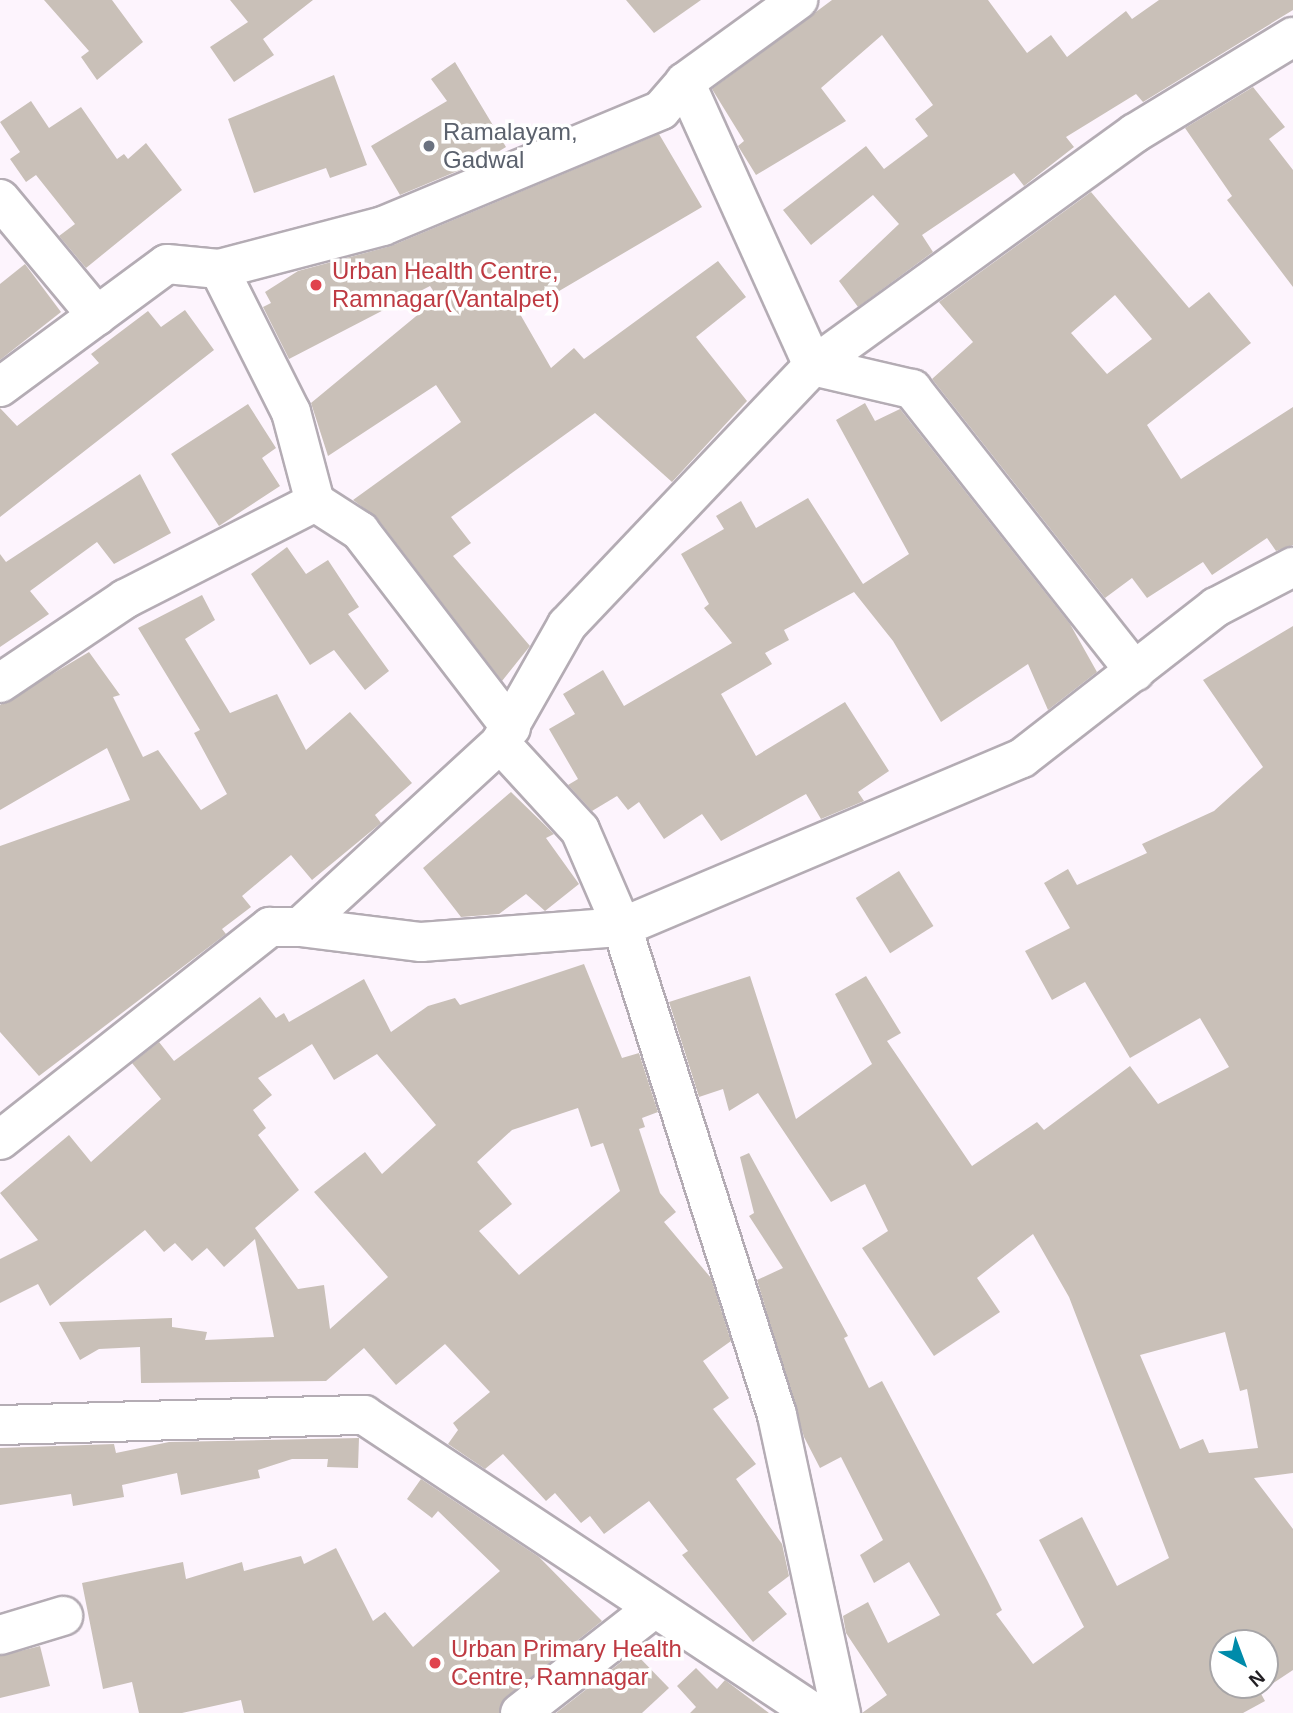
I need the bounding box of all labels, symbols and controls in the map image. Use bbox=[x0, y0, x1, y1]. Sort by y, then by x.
place label: Ramalayam, Gadwal bbox=[443, 118, 578, 174]
marker: Ramalayam, Gadwal bbox=[421, 138, 437, 154]
place label: Urban Health Centre, Ramnagar(Vantalpet) bbox=[332, 257, 560, 313]
marker: Urban Health Centre, Ramnagar(Vantalpet) bbox=[306, 275, 326, 295]
north arrow bbox=[1209, 1629, 1279, 1699]
place label: Urban Primary Health Centre, Ramnagar bbox=[451, 1635, 682, 1691]
marker: Urban Primary Health Centre, Ramnagar bbox=[425, 1653, 445, 1673]
text: N bbox=[1245, 1666, 1269, 1691]

